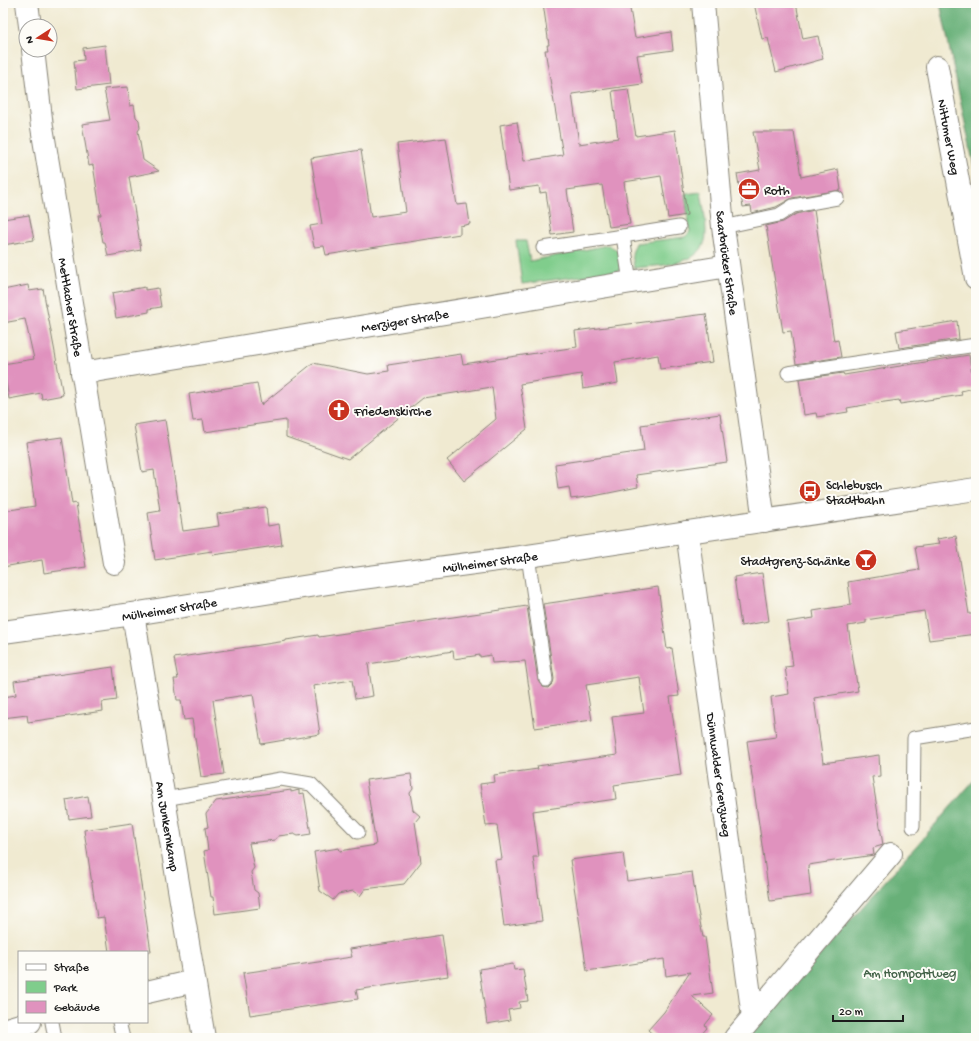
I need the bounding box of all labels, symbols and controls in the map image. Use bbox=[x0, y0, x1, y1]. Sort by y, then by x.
north arrow bbox=[18, 18, 58, 58]
text: N bbox=[24, 35, 37, 44]
street label: Nittumer Weg bbox=[933, 98, 962, 176]
office icon: Roth bbox=[736, 176, 762, 202]
place label: Roth bbox=[764, 184, 790, 199]
street label: Saarbrücker Straße bbox=[712, 210, 740, 316]
street label: Mettlacher Straße bbox=[54, 257, 85, 358]
street label: Merziger Straße bbox=[360, 307, 450, 337]
church icon: Friedenskirche bbox=[326, 397, 352, 423]
place label: Friedenskirche bbox=[353, 405, 432, 420]
bus stop icon: Schlebusch Stadtbahn bbox=[797, 478, 823, 504]
place label: Schlebusch Stadtbahn bbox=[826, 479, 886, 509]
bar icon: Stadtgrenz-Schänke bbox=[853, 547, 879, 573]
street label: Mülheimer Straße bbox=[442, 550, 539, 577]
place label: Stadtgrenz-Schänke bbox=[740, 555, 850, 570]
street label: Mülheimer Straße bbox=[121, 596, 219, 625]
street label: Dünnwalder Grenzweg bbox=[702, 711, 733, 838]
street label: Am Junkernkamp bbox=[151, 780, 181, 873]
legend bbox=[18, 951, 148, 1023]
text: Straße bbox=[54, 962, 90, 976]
park label: Am Hornpottweg bbox=[864, 967, 956, 982]
text: Park bbox=[53, 982, 79, 996]
scale bar bbox=[833, 997, 903, 1023]
text: Gebäude bbox=[54, 1002, 100, 1016]
text: 20 m bbox=[839, 1006, 864, 1020]

